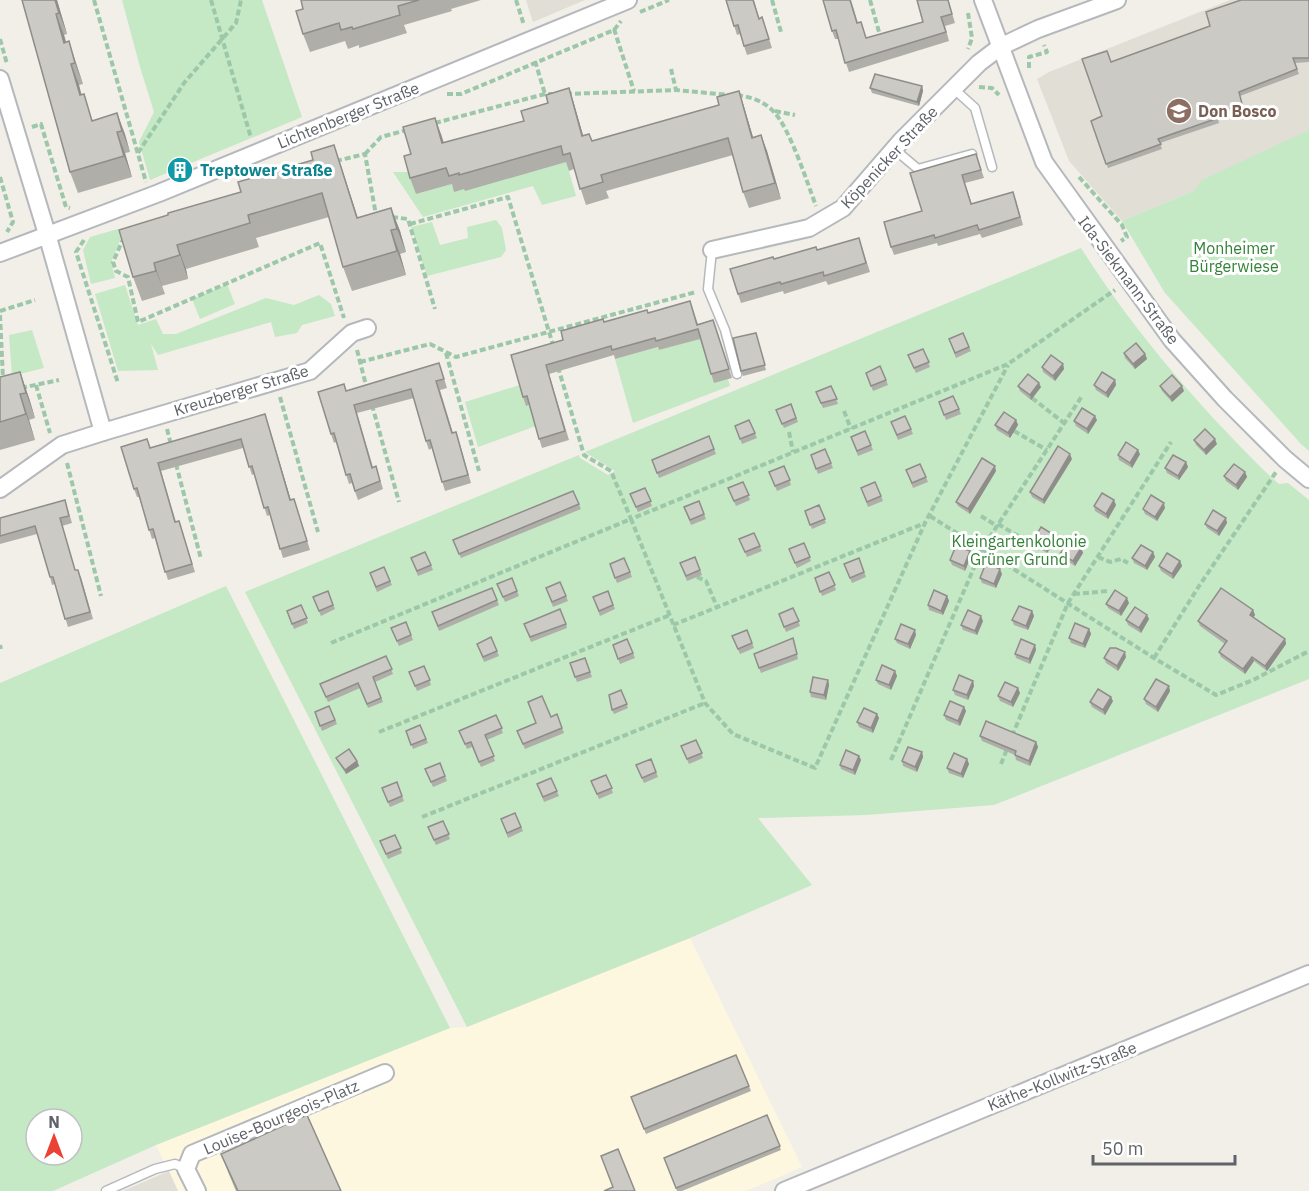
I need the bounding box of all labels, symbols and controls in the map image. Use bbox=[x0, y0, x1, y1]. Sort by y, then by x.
street label: Lichtenberger Straße bbox=[274, 77, 422, 153]
school or university icon: Don Bosco bbox=[1164, 96, 1194, 126]
street label: Köpenicker Straße bbox=[836, 101, 942, 212]
place label: Don Bosco bbox=[1198, 101, 1276, 121]
building icon: Treptower Straße bbox=[165, 155, 195, 185]
place label: Treptower Straße bbox=[200, 160, 333, 180]
street label: Ida-Siekmann-Straße bbox=[1074, 212, 1184, 348]
park label: Monheimer Bürgerwiese bbox=[1189, 238, 1279, 276]
street label: Kreuzberger Straße bbox=[171, 360, 311, 420]
park label: Kleingartenkolonie Grüner Grund bbox=[952, 531, 1087, 569]
street label: Käthe-Kollwitz-Straße bbox=[984, 1037, 1140, 1115]
street label: Louise-Bourgeois-Platz bbox=[200, 1075, 362, 1159]
north arrow bbox=[24, 1107, 84, 1167]
text: N bbox=[48, 1112, 60, 1132]
scale bar bbox=[1093, 1128, 1236, 1166]
text: 50 m bbox=[1102, 1137, 1144, 1160]

